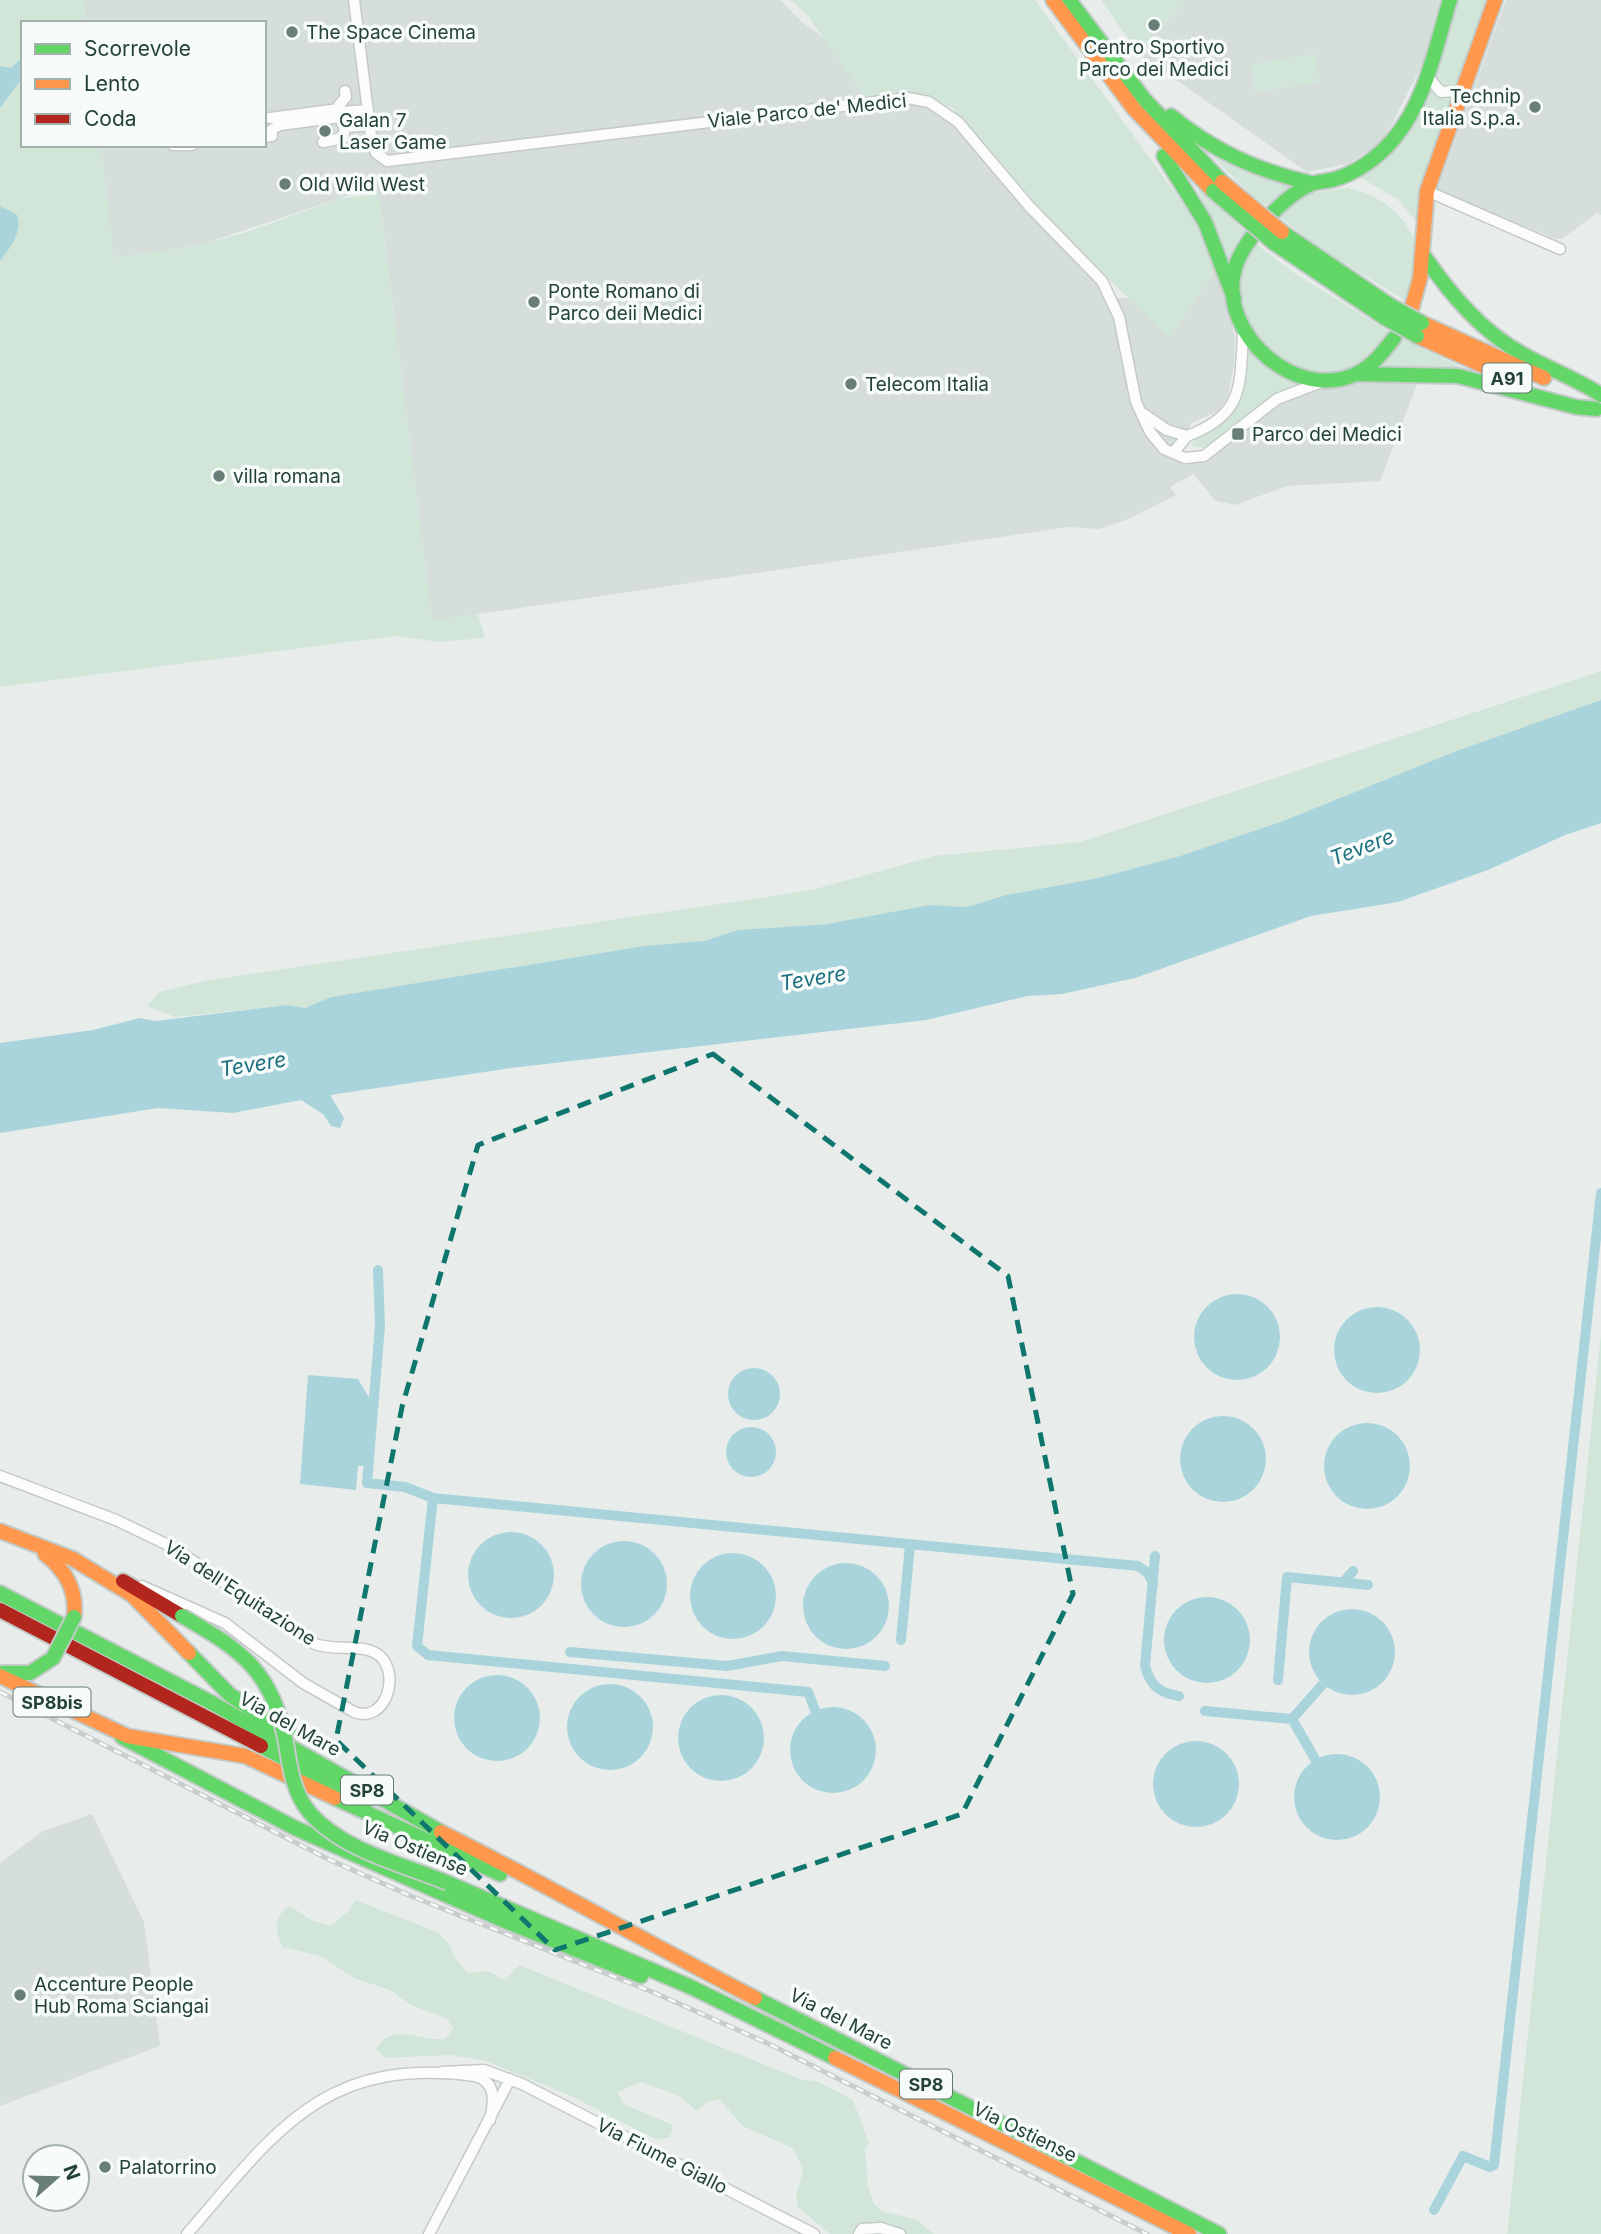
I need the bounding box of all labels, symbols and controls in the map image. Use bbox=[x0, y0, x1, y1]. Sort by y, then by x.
marker: Centro Sportivo Parco dei Medici bbox=[1146, 17, 1162, 33]
legend bbox=[21, 21, 266, 147]
place label: The Space Cinema bbox=[306, 21, 476, 44]
marker: The Space Cinema bbox=[284, 24, 300, 40]
text: Scorrevole bbox=[84, 36, 191, 61]
place label: Centro Sportivo Parco dei Medici bbox=[1079, 36, 1229, 81]
text: Lento bbox=[84, 71, 140, 96]
place label: Technip Italia S.p.a. bbox=[1423, 85, 1521, 130]
street label: Viale Parco de' Medici bbox=[706, 89, 908, 133]
marker: Technip Italia S.p.a. bbox=[1527, 99, 1543, 115]
text: Coda bbox=[84, 106, 137, 131]
place label: Galan 7 Laser Game bbox=[339, 109, 447, 154]
marker: Galan 7 Laser Game bbox=[317, 123, 333, 139]
place label: Old Wild West bbox=[299, 173, 425, 196]
marker: Old Wild West bbox=[277, 176, 293, 192]
place label: Ponte Romano di Parco deii Medici bbox=[548, 280, 702, 325]
marker: Ponte Romano di Parco deii Medici bbox=[526, 294, 542, 310]
road number: A91 bbox=[1482, 364, 1532, 392]
place label: Telecom Italia bbox=[865, 373, 989, 396]
marker: Telecom Italia bbox=[843, 376, 859, 392]
place label: Parco dei Medici bbox=[1252, 423, 1402, 446]
marker: Parco dei Medici bbox=[1230, 426, 1246, 442]
place label: villa romana bbox=[233, 465, 341, 488]
marker: villa romana bbox=[211, 468, 227, 484]
water label: Tevere bbox=[1326, 823, 1398, 871]
water label: Tevere bbox=[778, 960, 848, 996]
water label: Tevere bbox=[218, 1046, 288, 1082]
street label: Via dell'Equitazione bbox=[160, 1535, 320, 1651]
street label: Via del Mare bbox=[235, 1687, 345, 1761]
road number: SP8bis bbox=[14, 1688, 90, 1716]
road number: SP8 bbox=[341, 1776, 393, 1804]
street label: Via Ostiense bbox=[359, 1815, 471, 1881]
place label: Accenture People Hub Roma Sciangai bbox=[34, 1973, 209, 2018]
street label: Via del Mare bbox=[786, 1983, 896, 2055]
marker: Accenture People Hub Roma Sciangai bbox=[12, 1987, 28, 2003]
road number: SP8 bbox=[900, 2070, 952, 2098]
street label: Via Ostiense bbox=[969, 2097, 1081, 2167]
street label: Via Fiume Giallo bbox=[593, 2113, 731, 2199]
north arrow bbox=[21, 2143, 91, 2213]
place label: Palatorrino bbox=[119, 2156, 217, 2179]
marker: Palatorrino bbox=[97, 2159, 113, 2175]
text: N bbox=[58, 2162, 85, 2183]

